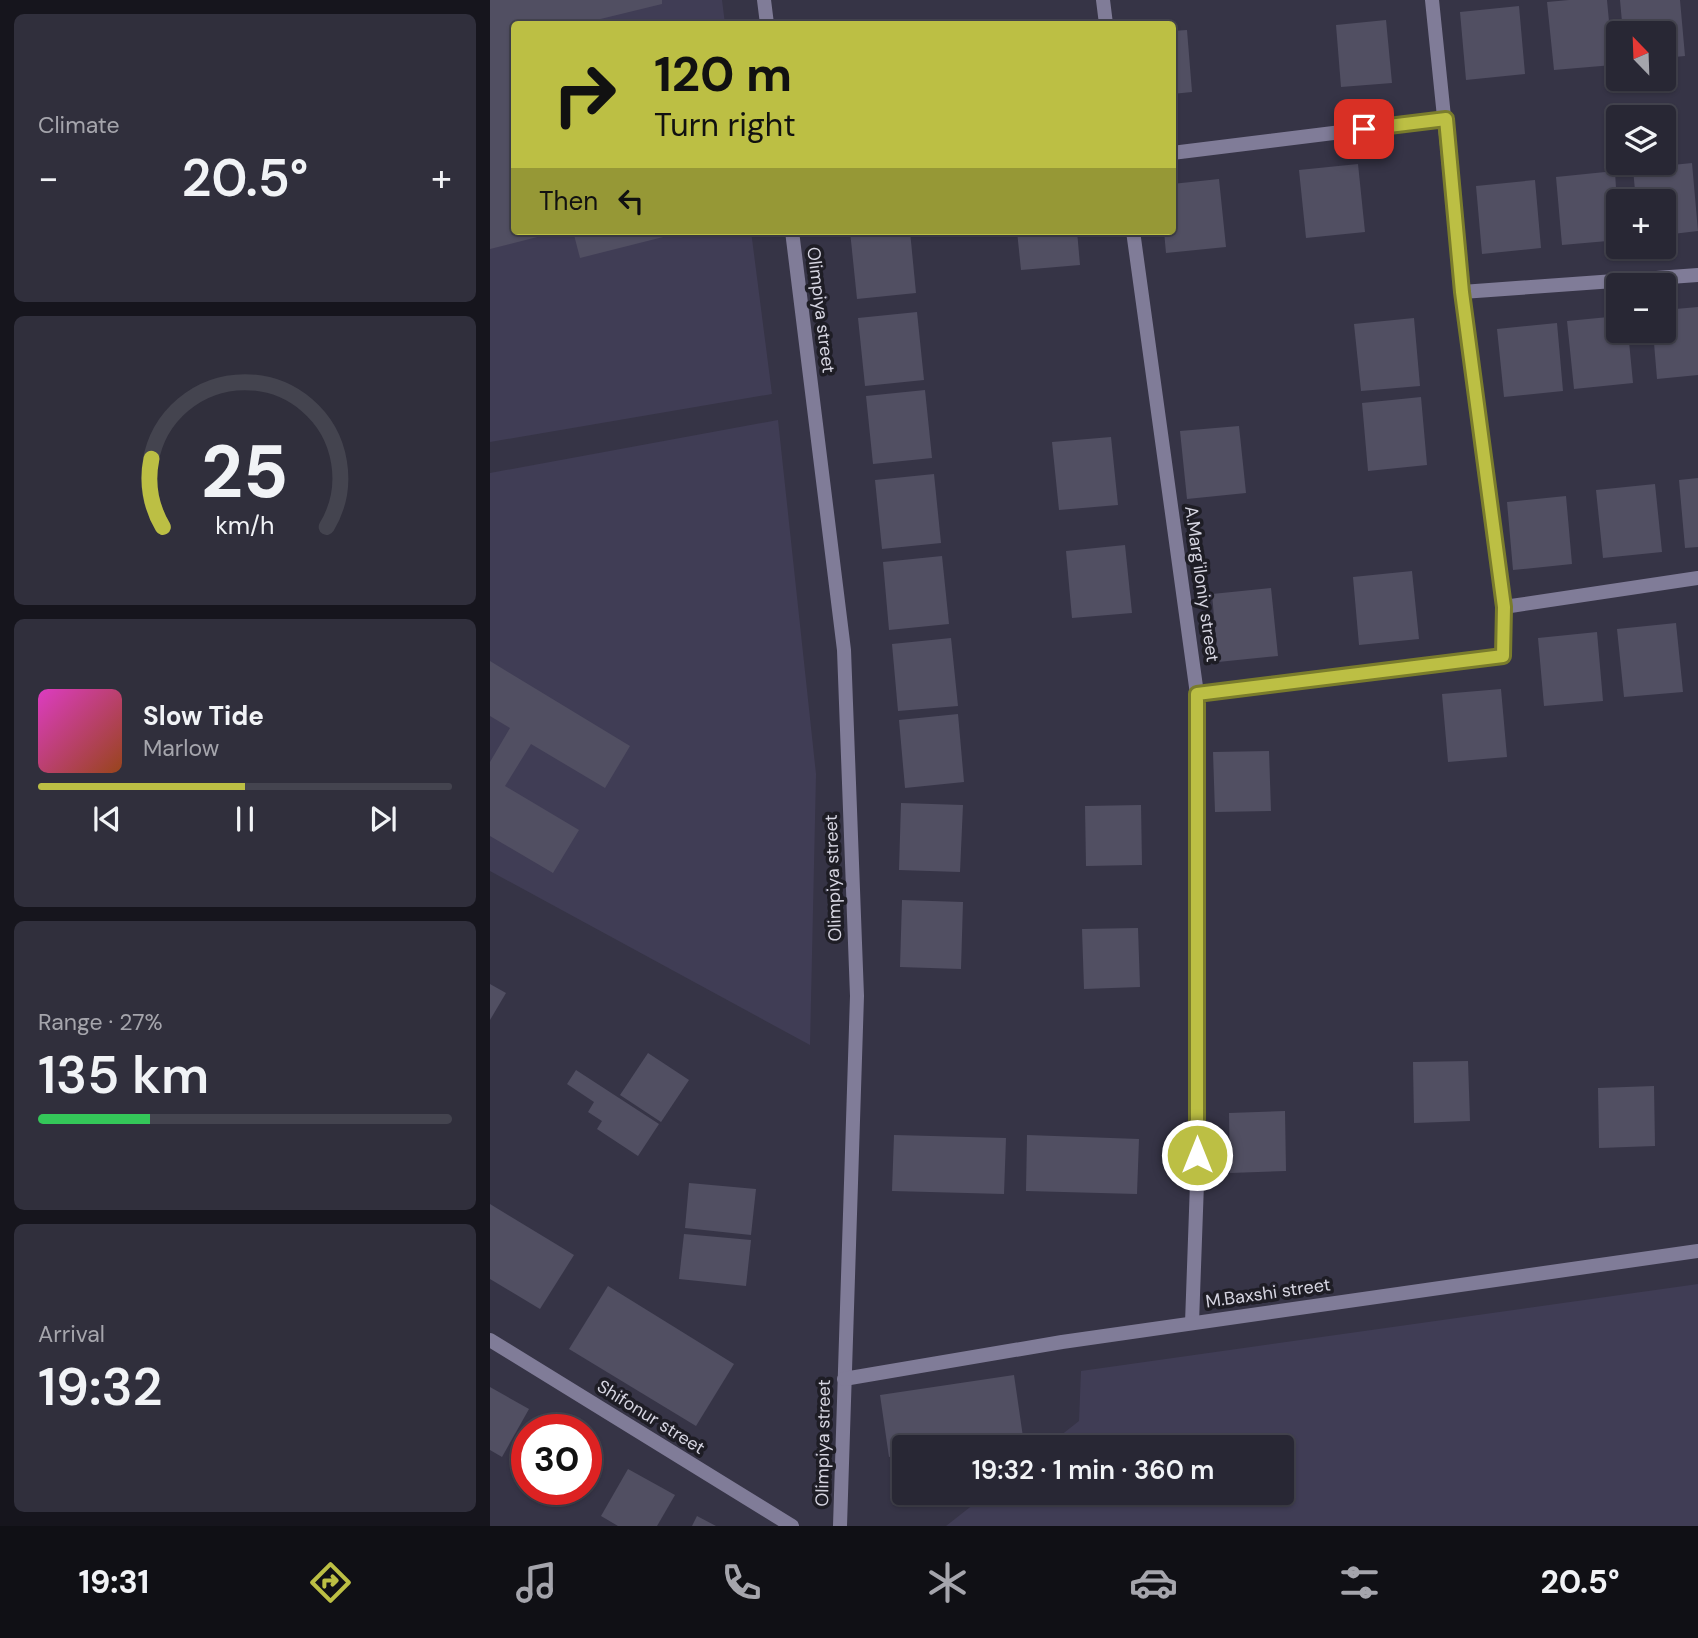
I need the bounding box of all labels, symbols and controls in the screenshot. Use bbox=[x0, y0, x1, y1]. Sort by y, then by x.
north arrow bbox=[1606, 21, 1676, 91]
map controls bbox=[1606, 21, 1676, 343]
text: 120 m bbox=[654, 42, 792, 106]
icon: right bbox=[539, 49, 630, 140]
pin bbox=[1334, 99, 1394, 159]
text: Turn right bbox=[654, 104, 796, 146]
button: layers bbox=[1606, 105, 1676, 175]
text: Climate bbox=[38, 110, 120, 140]
icon: arrive bbox=[1345, 110, 1383, 148]
text: 20.5° bbox=[182, 144, 308, 212]
text: − bbox=[38, 153, 59, 203]
text: + bbox=[431, 153, 452, 203]
icon: left bbox=[612, 182, 650, 220]
text: Then bbox=[539, 184, 598, 218]
button: + bbox=[1606, 189, 1676, 259]
street label: Olimpiya street bbox=[801, 245, 841, 375]
button: − bbox=[1606, 273, 1676, 343]
text: 25 bbox=[201, 425, 289, 520]
street label: A.Marg'iloniy street bbox=[1179, 504, 1225, 664]
text: km/h bbox=[215, 508, 275, 541]
text: Slow Tide bbox=[143, 699, 264, 733]
text: Marlow bbox=[143, 733, 219, 763]
icon: previous bbox=[88, 800, 126, 838]
icon: pause bbox=[226, 800, 264, 838]
icon: next bbox=[364, 800, 402, 838]
street label: Olimpiya street bbox=[819, 814, 847, 942]
text: Range · 27% bbox=[38, 1007, 163, 1037]
text: 135 km bbox=[38, 1041, 209, 1109]
position arrow bbox=[1160, 1118, 1234, 1192]
street label: M.Baxshi street bbox=[1204, 1272, 1332, 1314]
text: Arrival bbox=[38, 1319, 105, 1349]
text: 19:32 bbox=[38, 1353, 163, 1421]
street label: Shifonur street bbox=[593, 1374, 709, 1460]
street label: Olimpiya street bbox=[810, 1379, 836, 1507]
speed limit sign: 30 bbox=[511, 1414, 602, 1505]
text: 19:32 · 1 min · 360 m bbox=[972, 1453, 1214, 1487]
icon: directions bbox=[306, 1558, 355, 1607]
icon: music bbox=[512, 1558, 561, 1607]
icon: phone bbox=[717, 1558, 766, 1607]
icon: climate bbox=[923, 1558, 972, 1607]
icon: car bbox=[1129, 1558, 1178, 1607]
icon: filters bbox=[1335, 1558, 1384, 1607]
text: 19:31 bbox=[78, 1561, 149, 1603]
text: 20.5° bbox=[1540, 1561, 1620, 1603]

